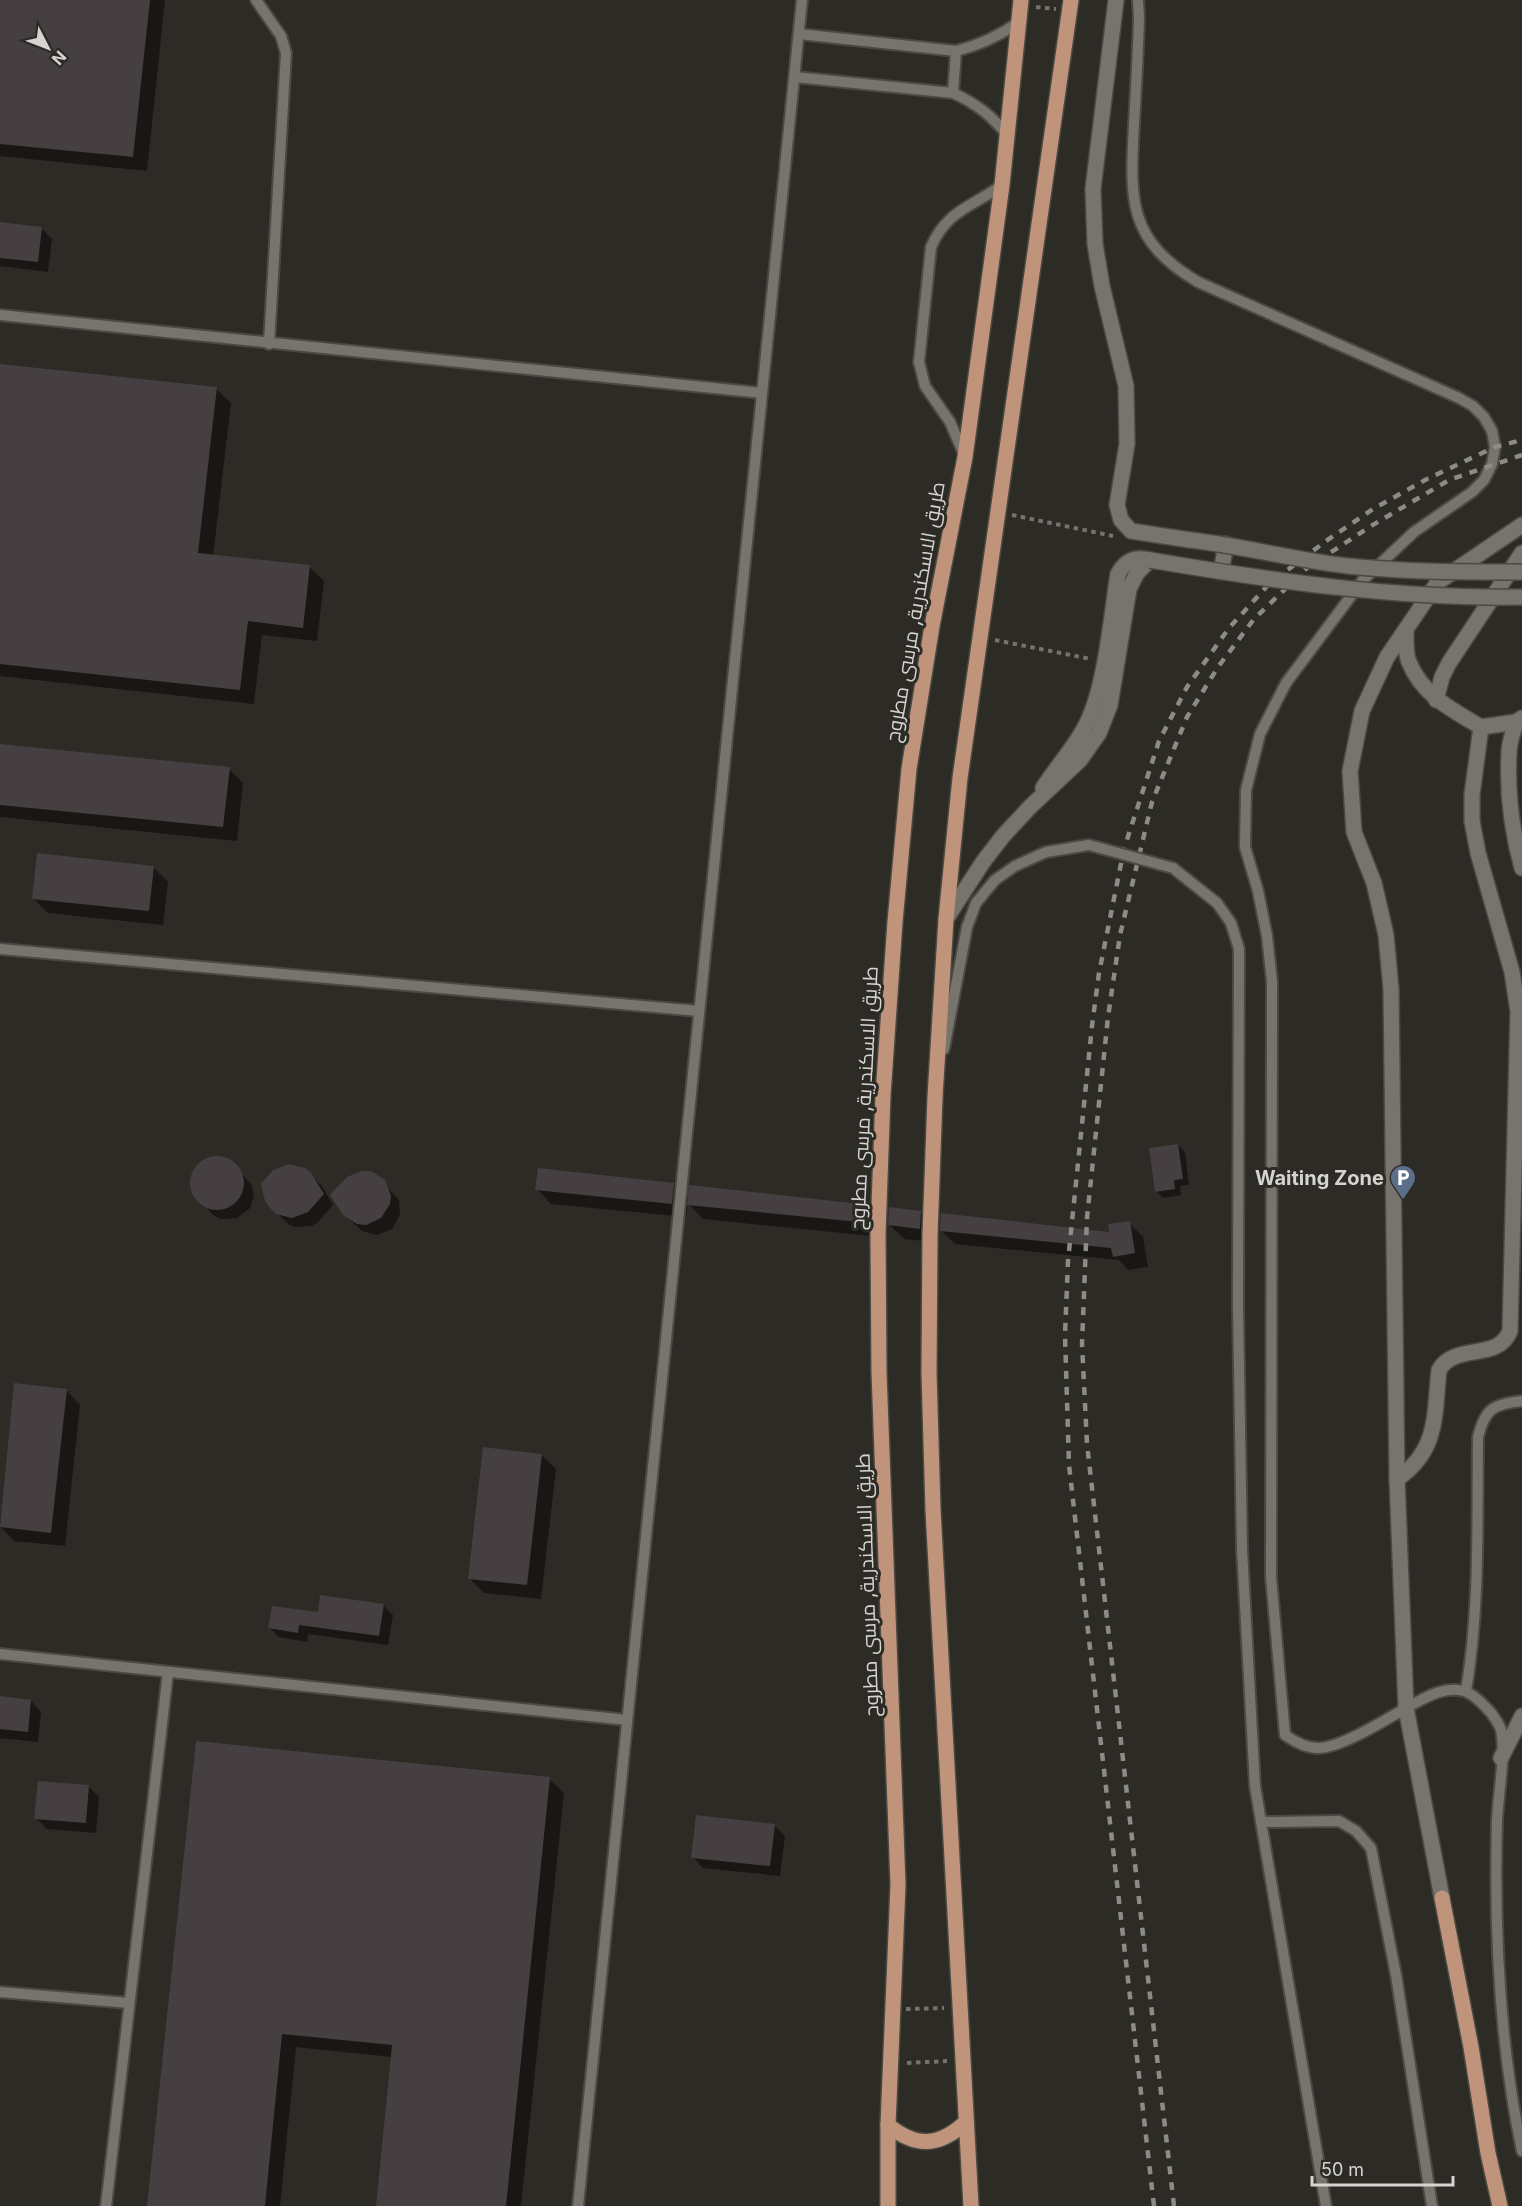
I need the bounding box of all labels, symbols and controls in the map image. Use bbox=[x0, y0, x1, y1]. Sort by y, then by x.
north arrow bbox=[18, 18, 78, 78]
text: N bbox=[48, 47, 71, 69]
street label: طريق الاسكندرية, مرسى مطروح bbox=[880, 480, 952, 744]
street label: طريق الاسكندرية, مرسى مطروح bbox=[845, 966, 885, 1231]
parking icon: Waiting Zone bbox=[1388, 1163, 1418, 1201]
place label: Waiting Zone bbox=[1255, 1166, 1384, 1190]
street label: طريق الاسكندرية, مرسى مطروح bbox=[850, 1453, 886, 1717]
scale bar bbox=[1312, 2149, 1453, 2187]
text: 50 m bbox=[1321, 2159, 1364, 2180]

